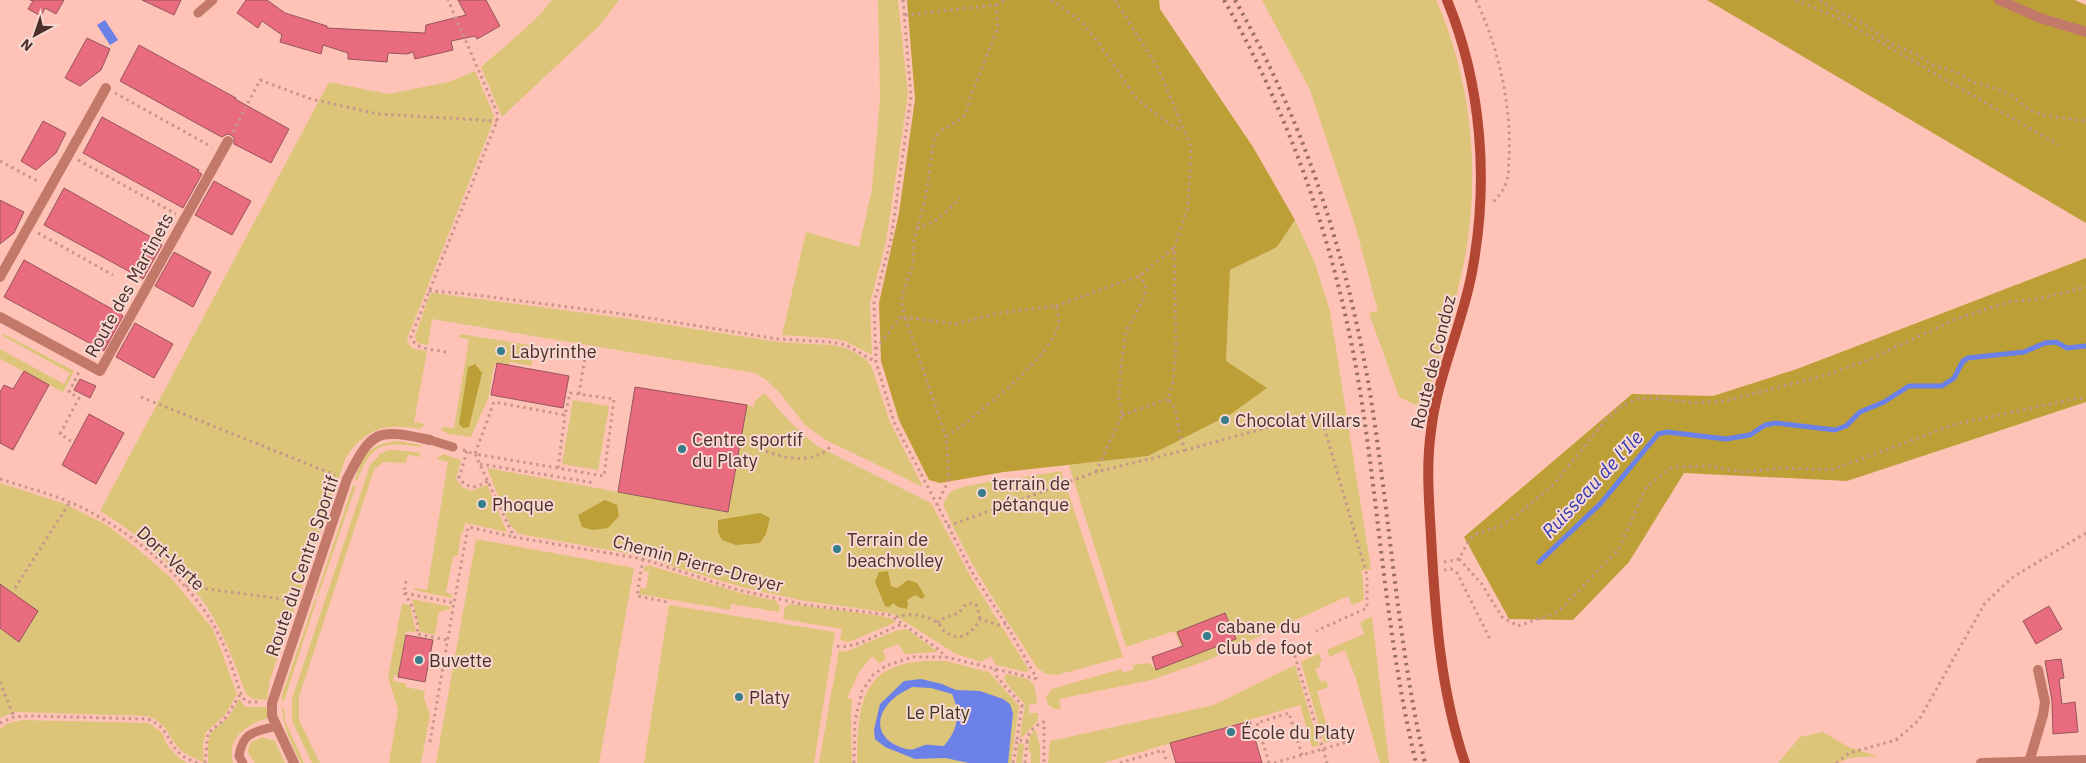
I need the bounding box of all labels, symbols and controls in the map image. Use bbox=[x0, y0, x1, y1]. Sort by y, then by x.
north arrow bbox=[10, 10, 60, 60]
text: N bbox=[17, 35, 36, 55]
street label: Route des Martinets bbox=[80, 208, 178, 362]
street label: Route de Condoz bbox=[1405, 293, 1461, 431]
place label: Labyrinthe bbox=[511, 340, 597, 363]
marker: Labyrinthe bbox=[495, 345, 507, 357]
place label: Chocolat Villars bbox=[1235, 409, 1361, 432]
marker: Chocolat Villars bbox=[1219, 414, 1231, 426]
water label: Ruisseau de l'Ile bbox=[1536, 425, 1648, 543]
place label: Centre sportif du Platy bbox=[692, 428, 803, 472]
marker: Centre sportif du Platy bbox=[676, 443, 688, 455]
place label: terrain de pétanque bbox=[992, 472, 1070, 516]
street label: Route du Centre Sportif bbox=[260, 473, 344, 659]
marker: terrain de pétanque bbox=[976, 487, 988, 499]
place label: Phoque bbox=[492, 493, 554, 516]
marker: Phoque bbox=[476, 498, 488, 510]
street label: Dort-Verte bbox=[132, 521, 210, 595]
place label: Terrain de beachvolley bbox=[847, 528, 943, 572]
street label: Chemin Pierre-Dreyer bbox=[610, 529, 786, 597]
marker: Terrain de beachvolley bbox=[831, 543, 843, 555]
place label: cabane du club de foot bbox=[1217, 615, 1313, 659]
marker: cabane du club de foot bbox=[1201, 630, 1213, 642]
place label: Buvette bbox=[429, 649, 492, 672]
marker: Buvette bbox=[413, 654, 425, 666]
place label: Platy bbox=[749, 686, 790, 709]
marker: Platy bbox=[733, 691, 745, 703]
park label: Le Platy bbox=[906, 701, 970, 724]
place label: École du Platy bbox=[1241, 721, 1355, 744]
marker: École du Platy bbox=[1225, 726, 1237, 738]

